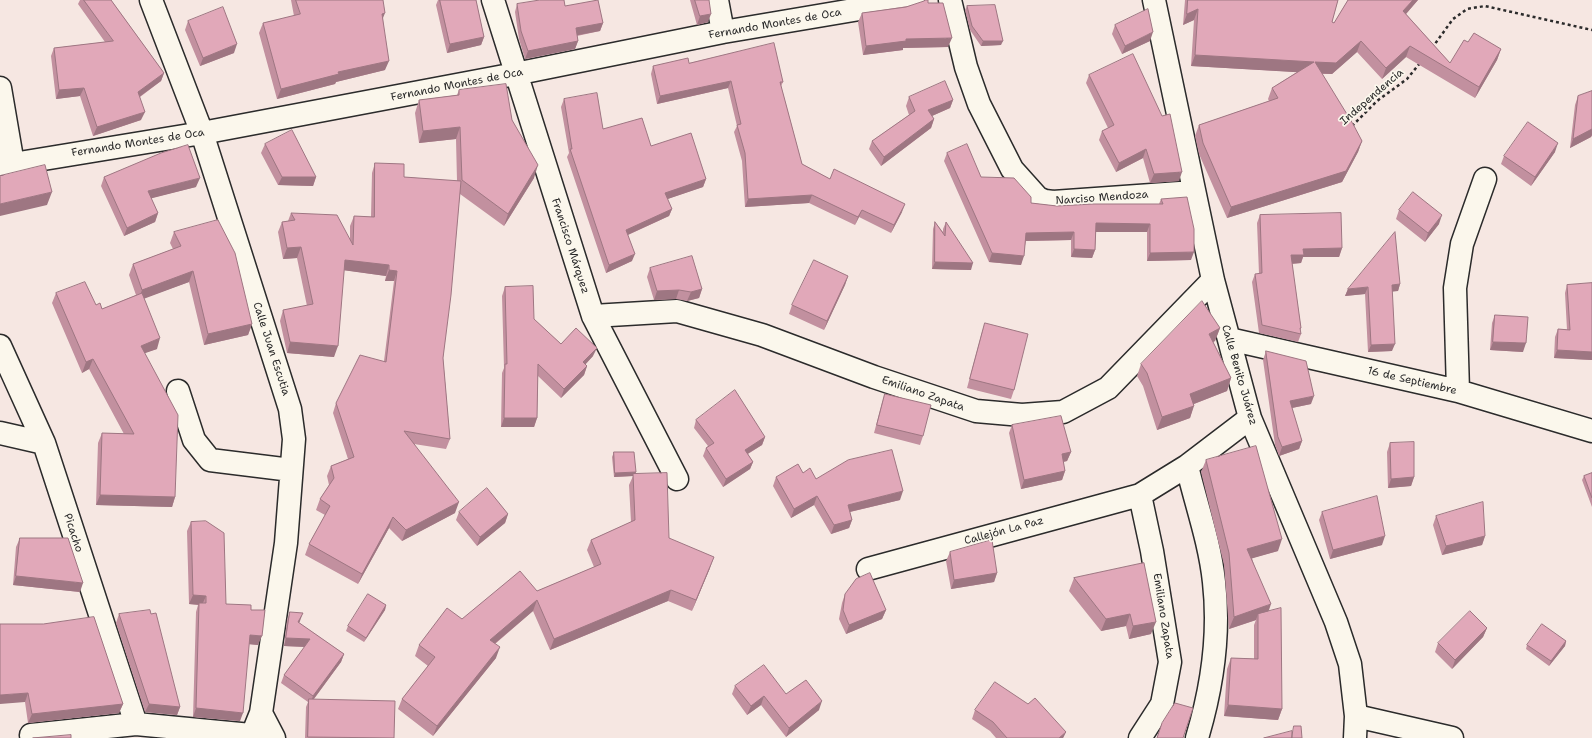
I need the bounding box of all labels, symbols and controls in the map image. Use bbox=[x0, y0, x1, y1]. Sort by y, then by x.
street label: Fernando Montes de Oca bbox=[708, 6, 842, 42]
street label: Fernando Montes de Oca bbox=[390, 66, 524, 104]
street label: Independencia bbox=[1338, 66, 1406, 128]
street label: Fernando Montes de Oca bbox=[71, 126, 205, 160]
street label: Narciso Mendoza bbox=[1055, 188, 1149, 208]
street label: Francisco Márquez bbox=[548, 196, 592, 296]
street label: Calle Juan Escutia bbox=[250, 300, 292, 398]
street label: Calle Benito Juárez bbox=[1218, 323, 1260, 427]
street label: 16 de Septiembre bbox=[1366, 364, 1458, 398]
street label: Emiliano Zapata bbox=[880, 374, 966, 414]
street label: Picacho bbox=[61, 512, 85, 554]
street label: Callejón La Paz bbox=[963, 514, 1045, 548]
street label: Emiliano Zapata bbox=[1150, 572, 1176, 660]

